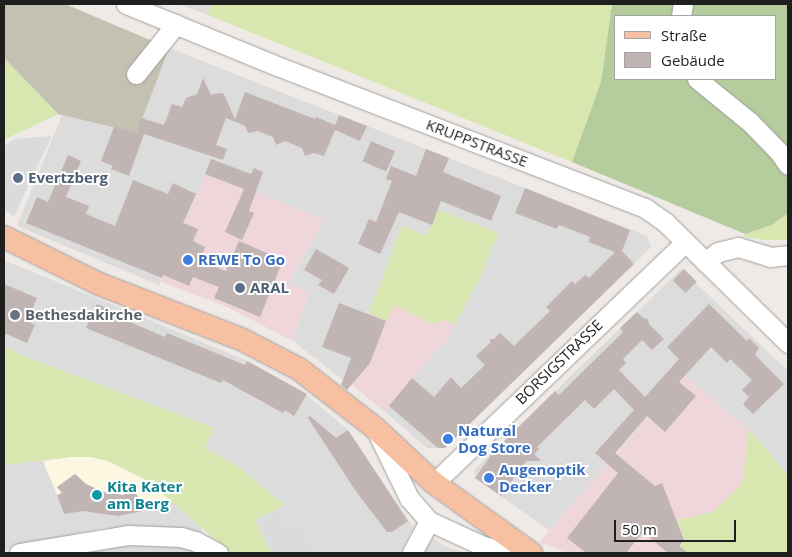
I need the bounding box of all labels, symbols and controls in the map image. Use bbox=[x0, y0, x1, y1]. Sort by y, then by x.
legend bbox=[614, 15, 777, 80]
text: Straße bbox=[661, 25, 707, 45]
text: Gebäude bbox=[661, 50, 725, 70]
street label: KRUPPSTRASSE bbox=[424, 115, 530, 171]
place label: Evertzberg bbox=[28, 169, 108, 187]
marker: Evertzberg bbox=[12, 172, 24, 184]
place label: REWE To Go bbox=[198, 251, 285, 269]
marker: REWE To Go bbox=[182, 254, 194, 266]
place label: ARAL bbox=[250, 279, 289, 297]
marker: ARAL bbox=[234, 282, 246, 294]
place label: Bethesdakirche bbox=[25, 306, 142, 324]
marker: Bethesdakirche bbox=[9, 309, 21, 321]
street label: BORSIGSTRASSE bbox=[512, 316, 606, 408]
place label: Natural Dog Store bbox=[458, 421, 530, 456]
marker: Natural Dog Store bbox=[442, 433, 454, 445]
place label: Augenoptik Decker bbox=[499, 460, 586, 495]
marker: Augenoptik Decker bbox=[483, 472, 495, 484]
place label: Kita Kater am Berg bbox=[107, 477, 182, 512]
marker: Kita Kater am Berg bbox=[91, 489, 103, 501]
scale bar bbox=[617, 510, 740, 542]
text: 50 m bbox=[622, 519, 657, 539]

